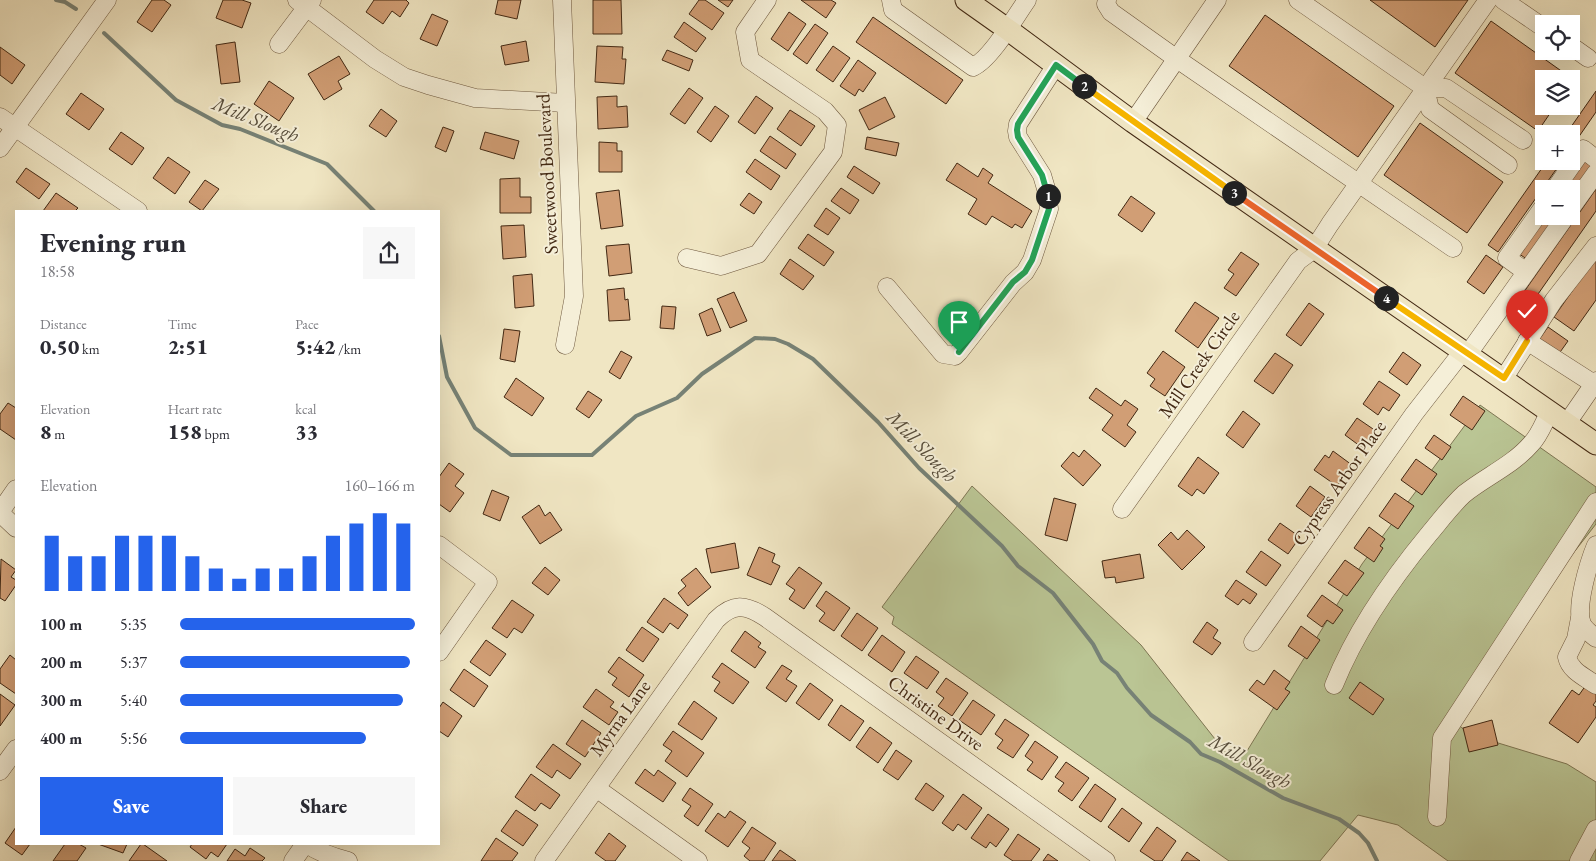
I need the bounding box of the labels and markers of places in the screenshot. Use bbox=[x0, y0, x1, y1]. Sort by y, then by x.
pin: 2 bbox=[1072, 74, 1096, 98]
pin: 3 bbox=[1222, 180, 1246, 206]
pin: 1 bbox=[1036, 184, 1060, 208]
pin: 4 bbox=[1374, 286, 1398, 310]
pin bbox=[1506, 290, 1548, 341]
pin bbox=[938, 301, 980, 352]

